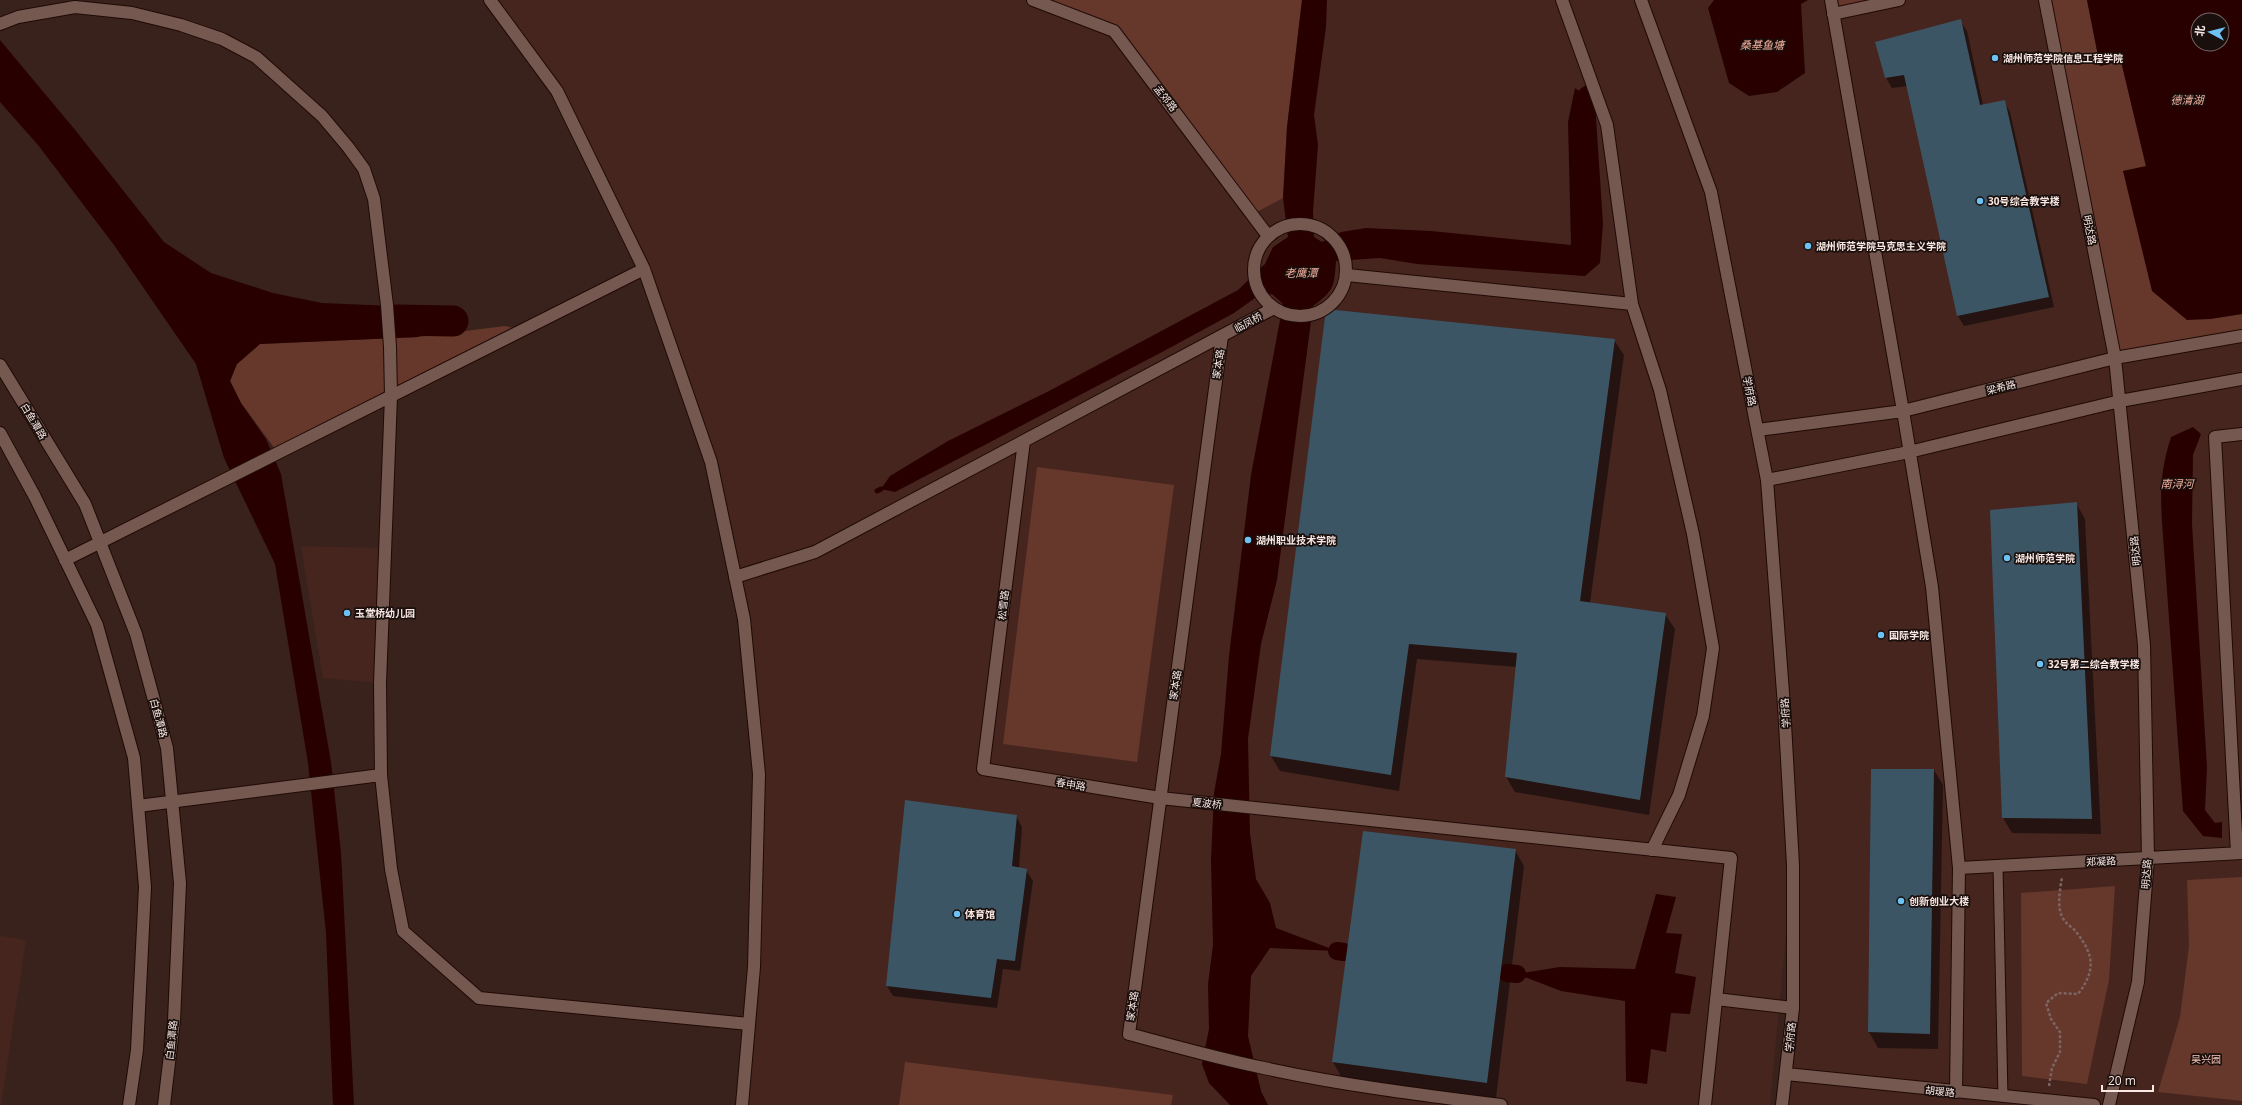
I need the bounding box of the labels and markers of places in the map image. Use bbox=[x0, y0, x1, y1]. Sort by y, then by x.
place label: 湖州师范学院信息工程学院 bbox=[2003, 51, 2123, 65]
marker: 湖州师范学院信息工程学院 bbox=[1990, 53, 2000, 63]
place label: 30号综合教学楼 bbox=[1988, 194, 2059, 208]
marker: 30号综合教学楼 bbox=[1975, 196, 1985, 206]
place label: 湖州师范学院马克思主义学院 bbox=[1816, 239, 1946, 253]
marker: 湖州师范学院马克思主义学院 bbox=[1803, 241, 1813, 251]
place label: 湖州职业技术学院 bbox=[1256, 533, 1336, 547]
marker: 湖州职业技术学院 bbox=[1243, 535, 1253, 545]
place label: 湖州师范学院 bbox=[2015, 551, 2075, 565]
marker: 湖州师范学院 bbox=[2002, 553, 2012, 563]
place label: 玉堂桥幼儿园 bbox=[355, 606, 415, 620]
marker: 玉堂桥幼儿园 bbox=[342, 608, 352, 618]
place label: 国际学院 bbox=[1889, 628, 1929, 642]
marker: 国际学院 bbox=[1876, 630, 1886, 640]
place label: 32号第二综合教学楼 bbox=[2048, 657, 2139, 671]
marker: 32号第二综合教学楼 bbox=[2035, 659, 2045, 669]
place label: 创新创业大楼 bbox=[1909, 894, 1969, 908]
marker: 创新创业大楼 bbox=[1896, 896, 1906, 906]
place label: 体育馆 bbox=[964, 907, 995, 921]
marker: 体育馆 bbox=[952, 909, 962, 919]

